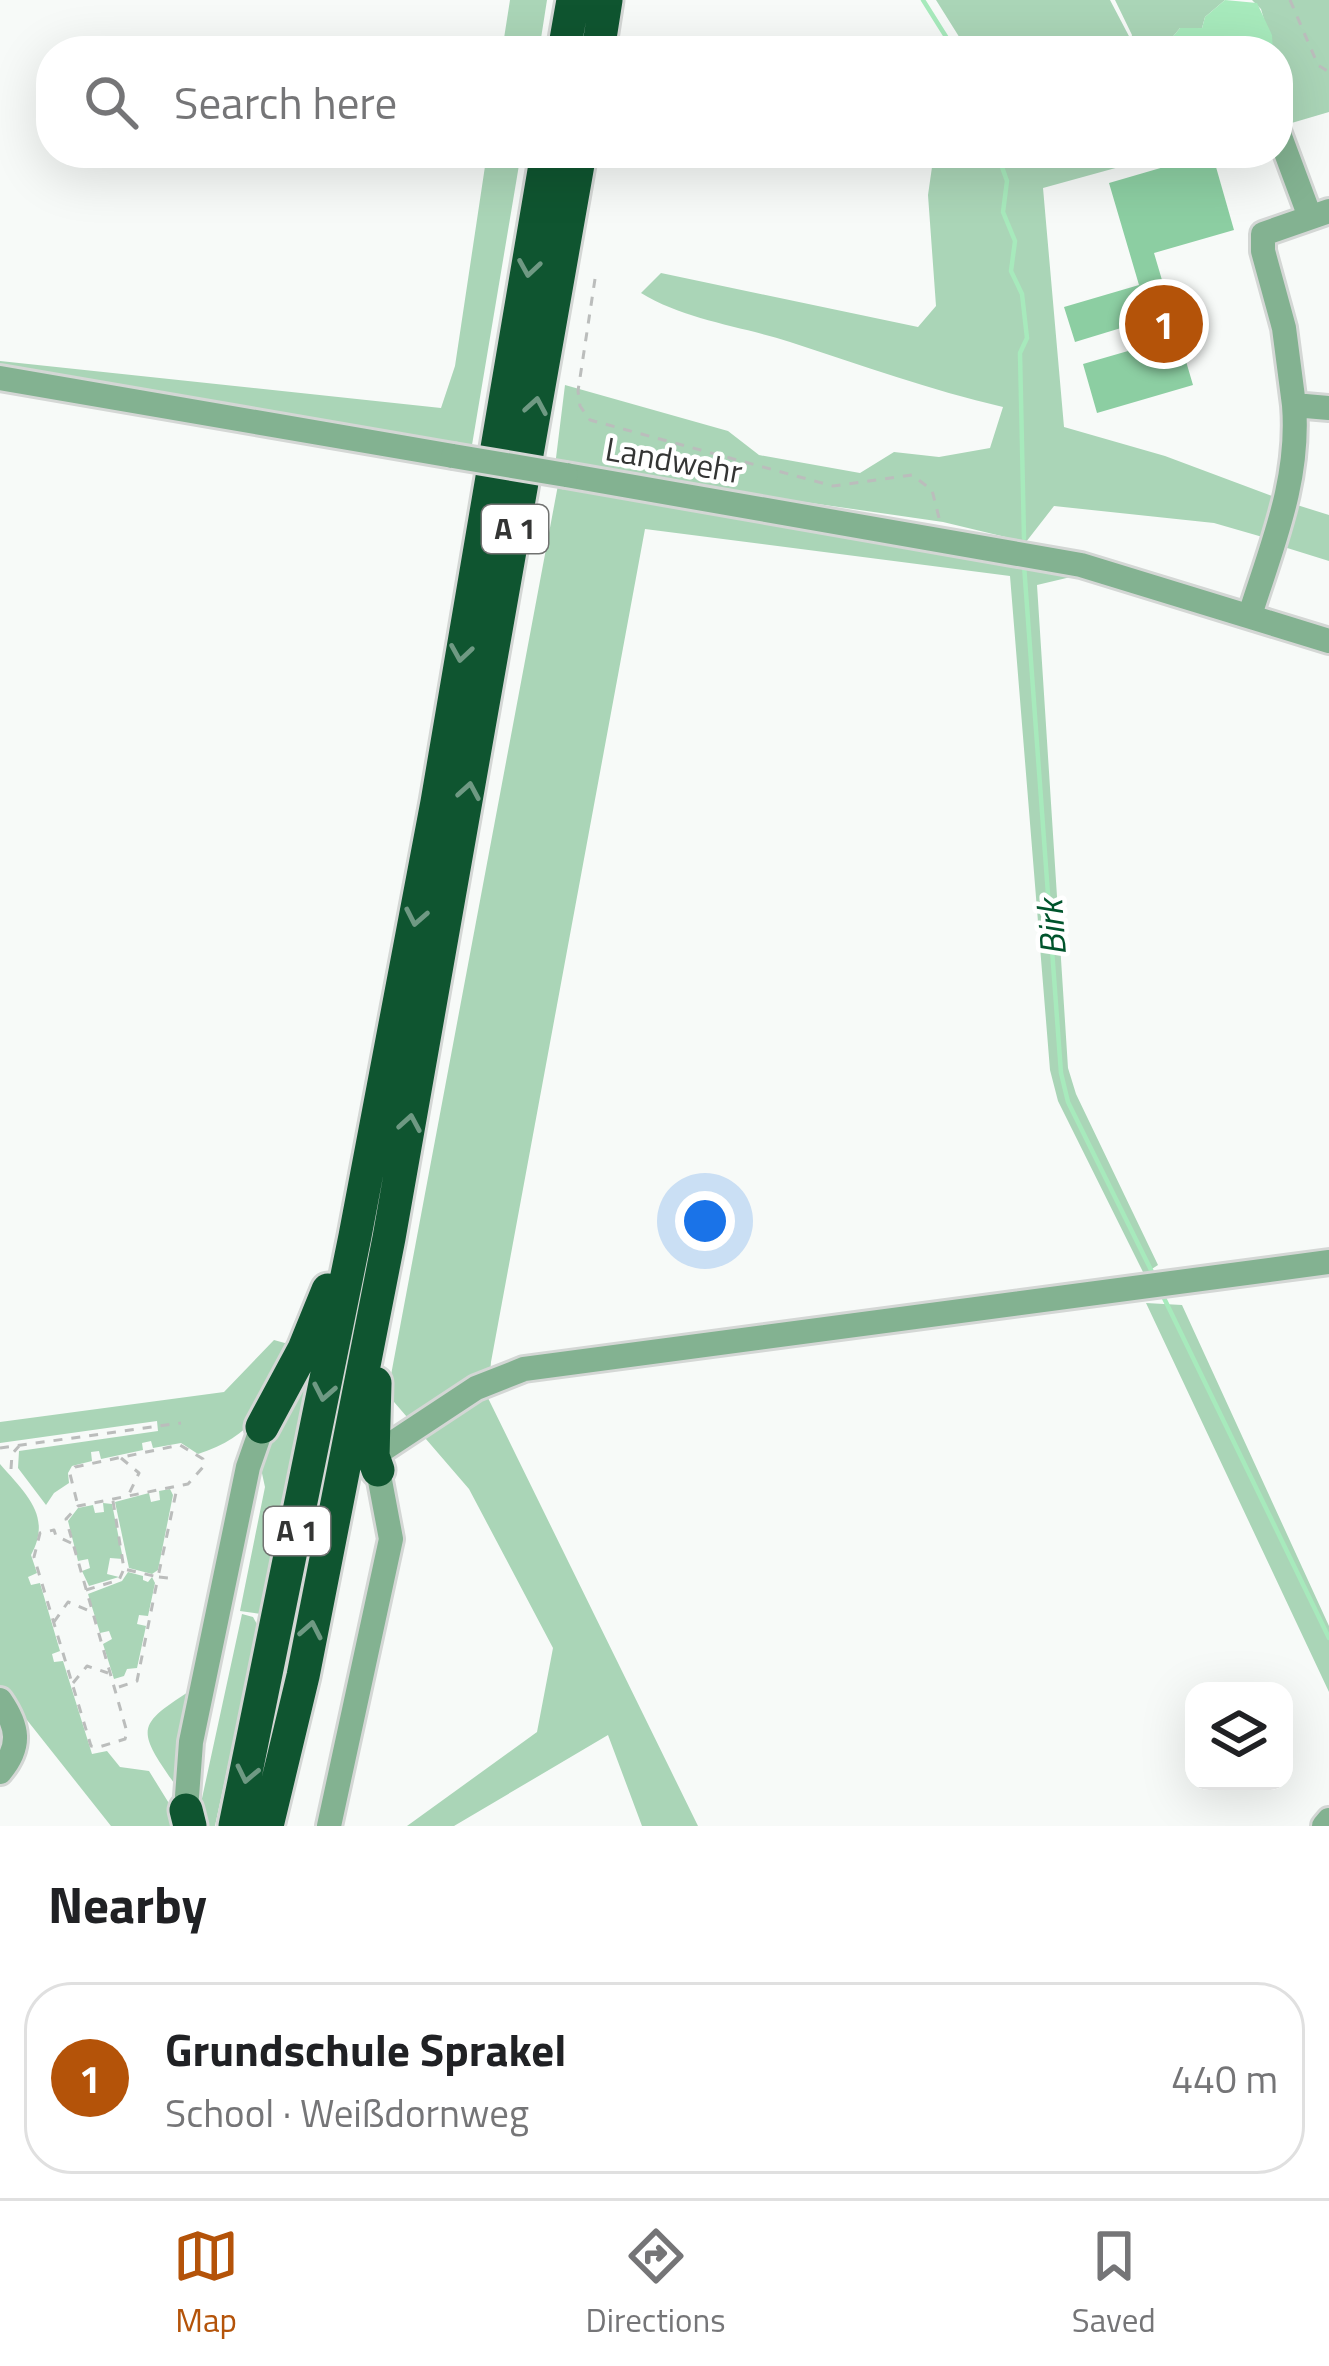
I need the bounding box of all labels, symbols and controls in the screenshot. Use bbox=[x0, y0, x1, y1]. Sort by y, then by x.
search box bbox=[36, 36, 1293, 168]
text: Search here bbox=[174, 68, 397, 136]
icon: search bbox=[78, 69, 144, 135]
one-way arrow bbox=[517, 258, 542, 278]
pin: 1 bbox=[1125, 279, 1203, 369]
one-way arrow bbox=[523, 397, 548, 417]
street label: Landwehr bbox=[602, 423, 746, 497]
road number: A 1 bbox=[482, 505, 548, 553]
one-way arrow bbox=[450, 642, 475, 662]
one-way arrow bbox=[456, 781, 481, 801]
water label: Birk bbox=[1021, 894, 1080, 958]
one-way arrow bbox=[404, 906, 429, 926]
one-way arrow bbox=[396, 1113, 422, 1133]
your location bbox=[675, 1191, 735, 1251]
one-way arrow bbox=[312, 1381, 338, 1401]
road number: A 1 bbox=[264, 1507, 330, 1555]
one-way arrow bbox=[297, 1620, 323, 1640]
map controls bbox=[1185, 1682, 1293, 1790]
button: layers bbox=[1185, 1682, 1293, 1790]
one-way arrow bbox=[235, 1763, 260, 1783]
text: Nearby bbox=[48, 1865, 207, 1943]
text: Grundschule Sprakel bbox=[165, 2015, 566, 2083]
text: 1 bbox=[79, 2049, 101, 2108]
text: 440 m bbox=[1171, 2049, 1278, 2108]
text: School · Weißdornweg bbox=[165, 2083, 529, 2142]
tab: Map bbox=[173, 2223, 239, 2345]
tab: Directions bbox=[586, 2223, 725, 2345]
tab: Saved bbox=[1072, 2223, 1156, 2345]

